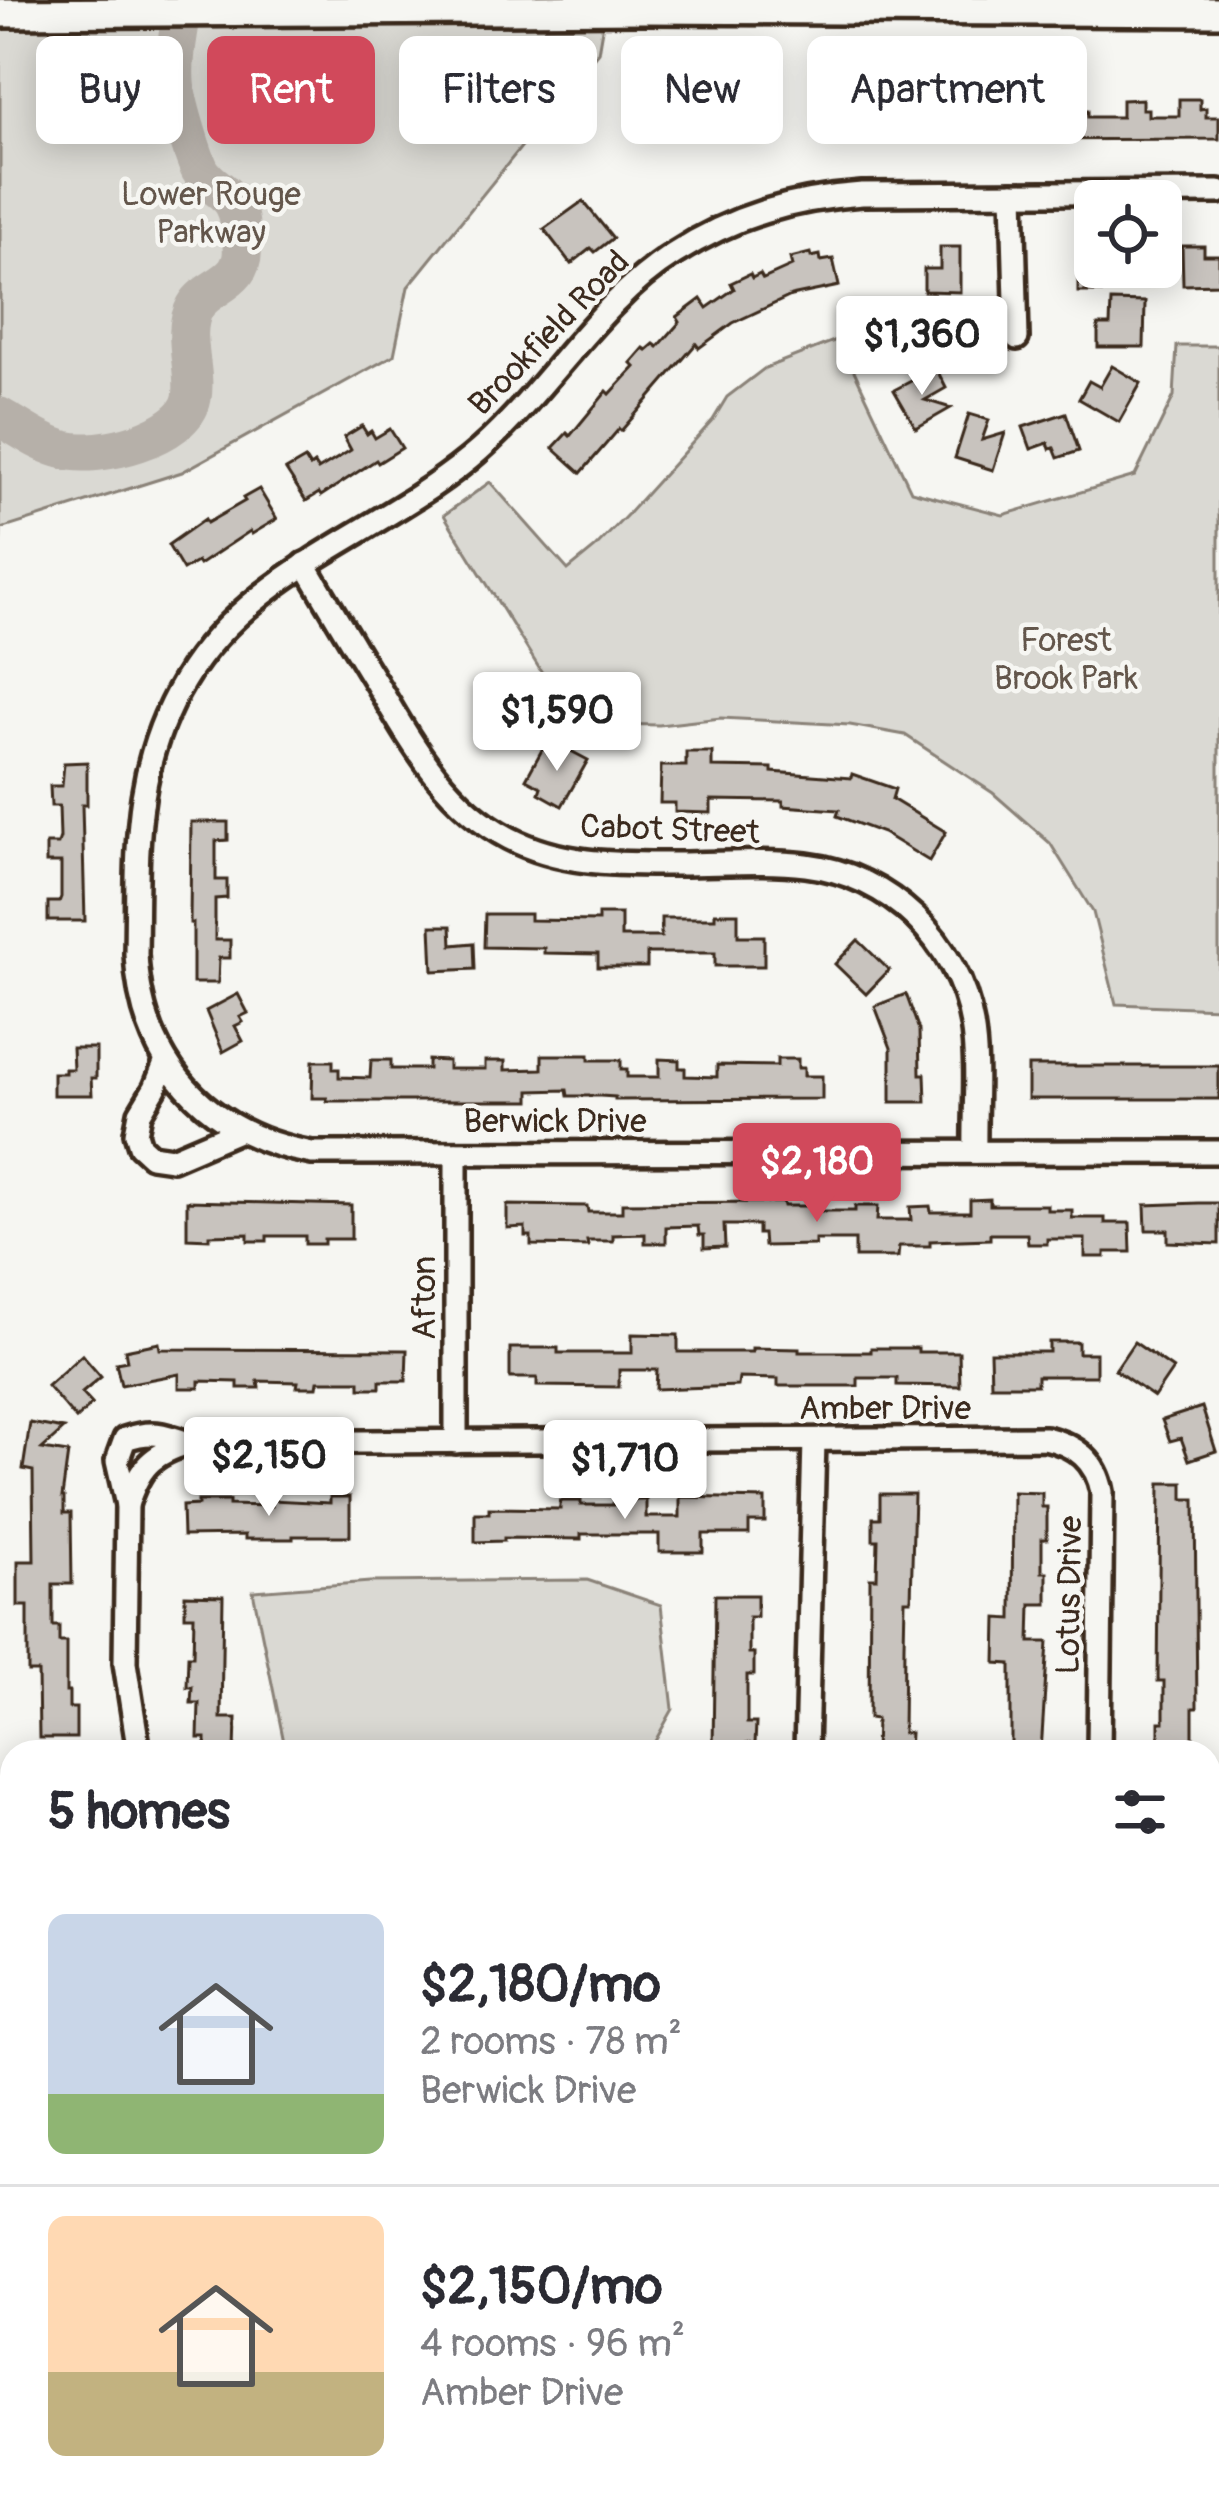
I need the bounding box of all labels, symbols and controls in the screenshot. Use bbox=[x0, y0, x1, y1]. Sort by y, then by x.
chip: Buy bbox=[36, 36, 183, 144]
chip: Rent bbox=[207, 36, 375, 144]
chip: Filters bbox=[399, 36, 597, 144]
chip: New bbox=[621, 36, 783, 144]
chip: Apartment bbox=[807, 36, 1087, 144]
park label: Lower Rouge Parkway bbox=[121, 174, 301, 253]
map controls bbox=[1074, 180, 1182, 288]
button: locate bbox=[1074, 180, 1182, 288]
street label: Brookfield Road bbox=[460, 242, 638, 424]
pin: $1,360 bbox=[824, 296, 1020, 398]
text: $1,360 bbox=[863, 310, 981, 359]
park label: Forest Brook Park bbox=[994, 620, 1138, 699]
pin: $1,590 bbox=[459, 672, 655, 774]
text: $1,590 bbox=[500, 686, 614, 735]
street label: Cabot Street bbox=[579, 806, 761, 853]
street label: Berwick Drive bbox=[463, 1101, 647, 1142]
pin: $2,180 bbox=[719, 1123, 915, 1225]
text: $2,180 bbox=[760, 1137, 874, 1186]
street label: Afton bbox=[404, 1256, 445, 1340]
street label: Amber Drive bbox=[799, 1388, 971, 1429]
pin: $2,150 bbox=[171, 1417, 367, 1519]
pin: $1,710 bbox=[527, 1420, 723, 1522]
text: $2,150 bbox=[211, 1431, 327, 1480]
text: $1,710 bbox=[571, 1434, 679, 1483]
street label: Lotus Drive bbox=[1048, 1515, 1091, 1675]
icon: filters bbox=[1107, 1779, 1173, 1845]
text: 5 homes bbox=[48, 1780, 230, 1844]
text: $2,180/mo bbox=[420, 1953, 661, 2017]
icon: home bbox=[144, 1962, 288, 2106]
text: 2 rooms · 78 m² bbox=[420, 2017, 682, 2066]
text: Berwick Drive bbox=[420, 2066, 636, 2115]
text: $2,150/mo bbox=[420, 2255, 663, 2319]
icon: home bbox=[144, 2264, 288, 2408]
text: 4 rooms · 96 m² bbox=[420, 2319, 685, 2368]
text: Amber Drive bbox=[420, 2368, 623, 2417]

